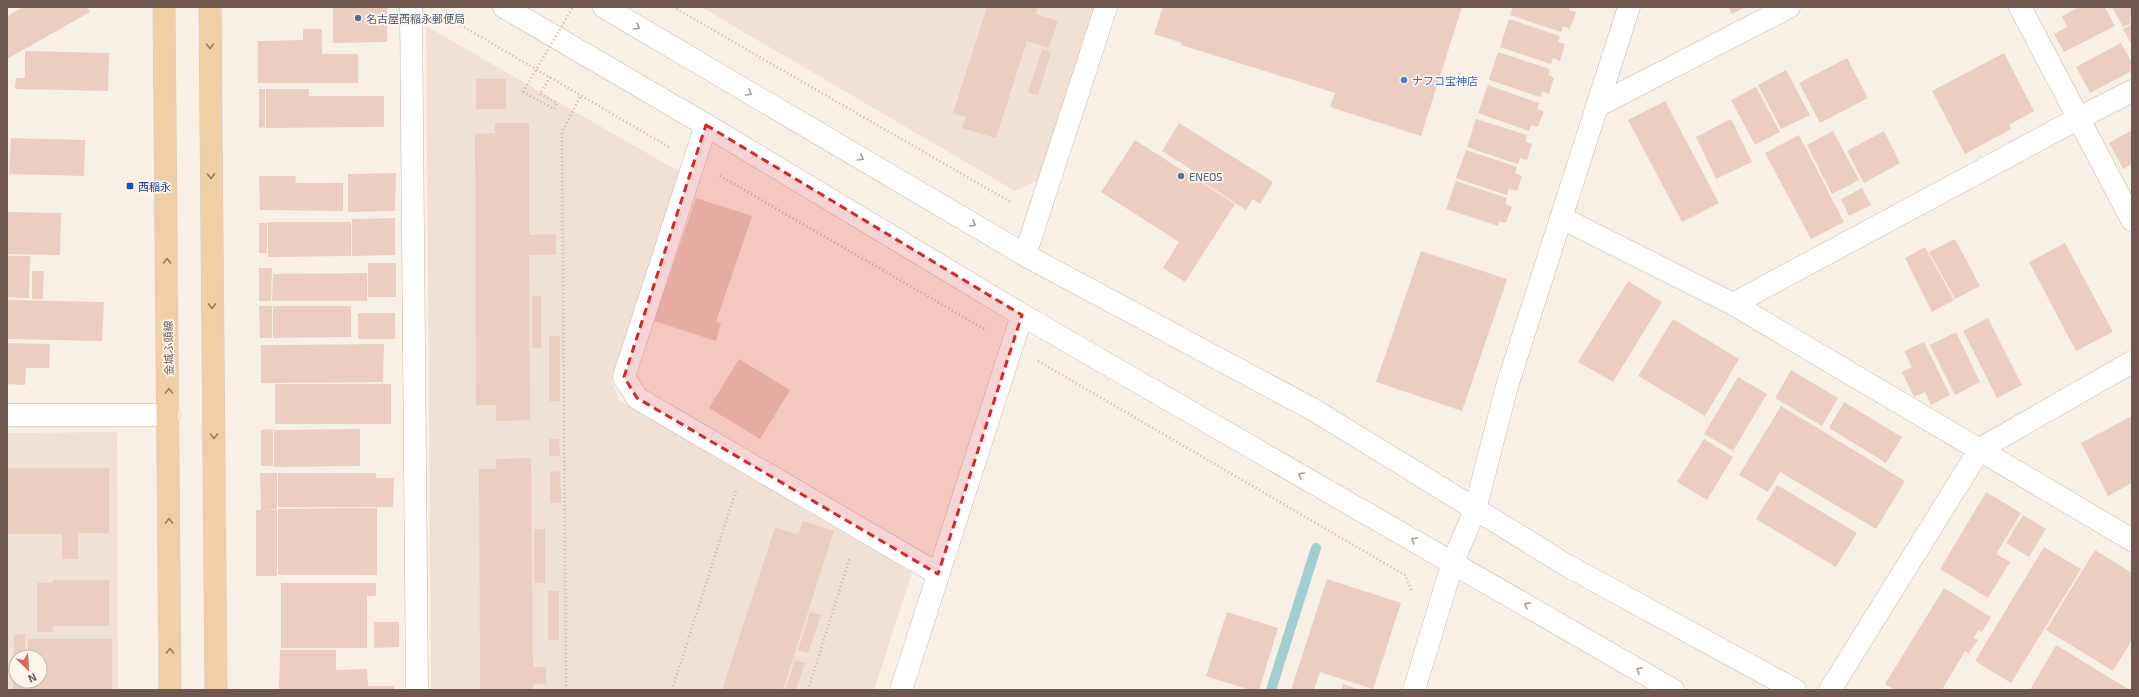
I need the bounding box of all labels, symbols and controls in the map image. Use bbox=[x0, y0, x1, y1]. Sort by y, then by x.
place label: 名古屋西稲永郵便局 bbox=[366, 12, 465, 25]
marker: 名古屋西稲永郵便局 bbox=[353, 13, 363, 23]
one-way arrow bbox=[633, 22, 640, 29]
one-way arrow bbox=[206, 43, 214, 49]
place label: ナフコ宝神店 bbox=[1412, 74, 1478, 87]
marker: ナフコ宝神店 bbox=[1399, 75, 1409, 85]
one-way arrow bbox=[745, 88, 752, 95]
one-way arrow bbox=[857, 154, 865, 161]
place label: ENEOS bbox=[1189, 170, 1223, 183]
marker: ENEOS bbox=[1176, 171, 1186, 181]
one-way arrow bbox=[207, 173, 215, 179]
place label: 西稲永 bbox=[138, 180, 171, 193]
marker: 西稲永 bbox=[125, 181, 135, 191]
one-way arrow bbox=[969, 220, 977, 227]
one-way arrow bbox=[163, 258, 171, 264]
one-way arrow bbox=[208, 303, 217, 309]
street label: 金城ふ頭線 bbox=[161, 320, 175, 376]
one-way arrow bbox=[164, 388, 173, 394]
one-way arrow bbox=[210, 433, 218, 439]
one-way arrow bbox=[1298, 473, 1305, 480]
one-way arrow bbox=[165, 518, 173, 524]
one-way arrow bbox=[1411, 537, 1418, 544]
one-way arrow bbox=[1524, 602, 1531, 609]
one-way arrow bbox=[166, 648, 174, 654]
north arrow bbox=[8, 649, 48, 689]
one-way arrow bbox=[1636, 668, 1643, 675]
text: N bbox=[26, 671, 39, 686]

